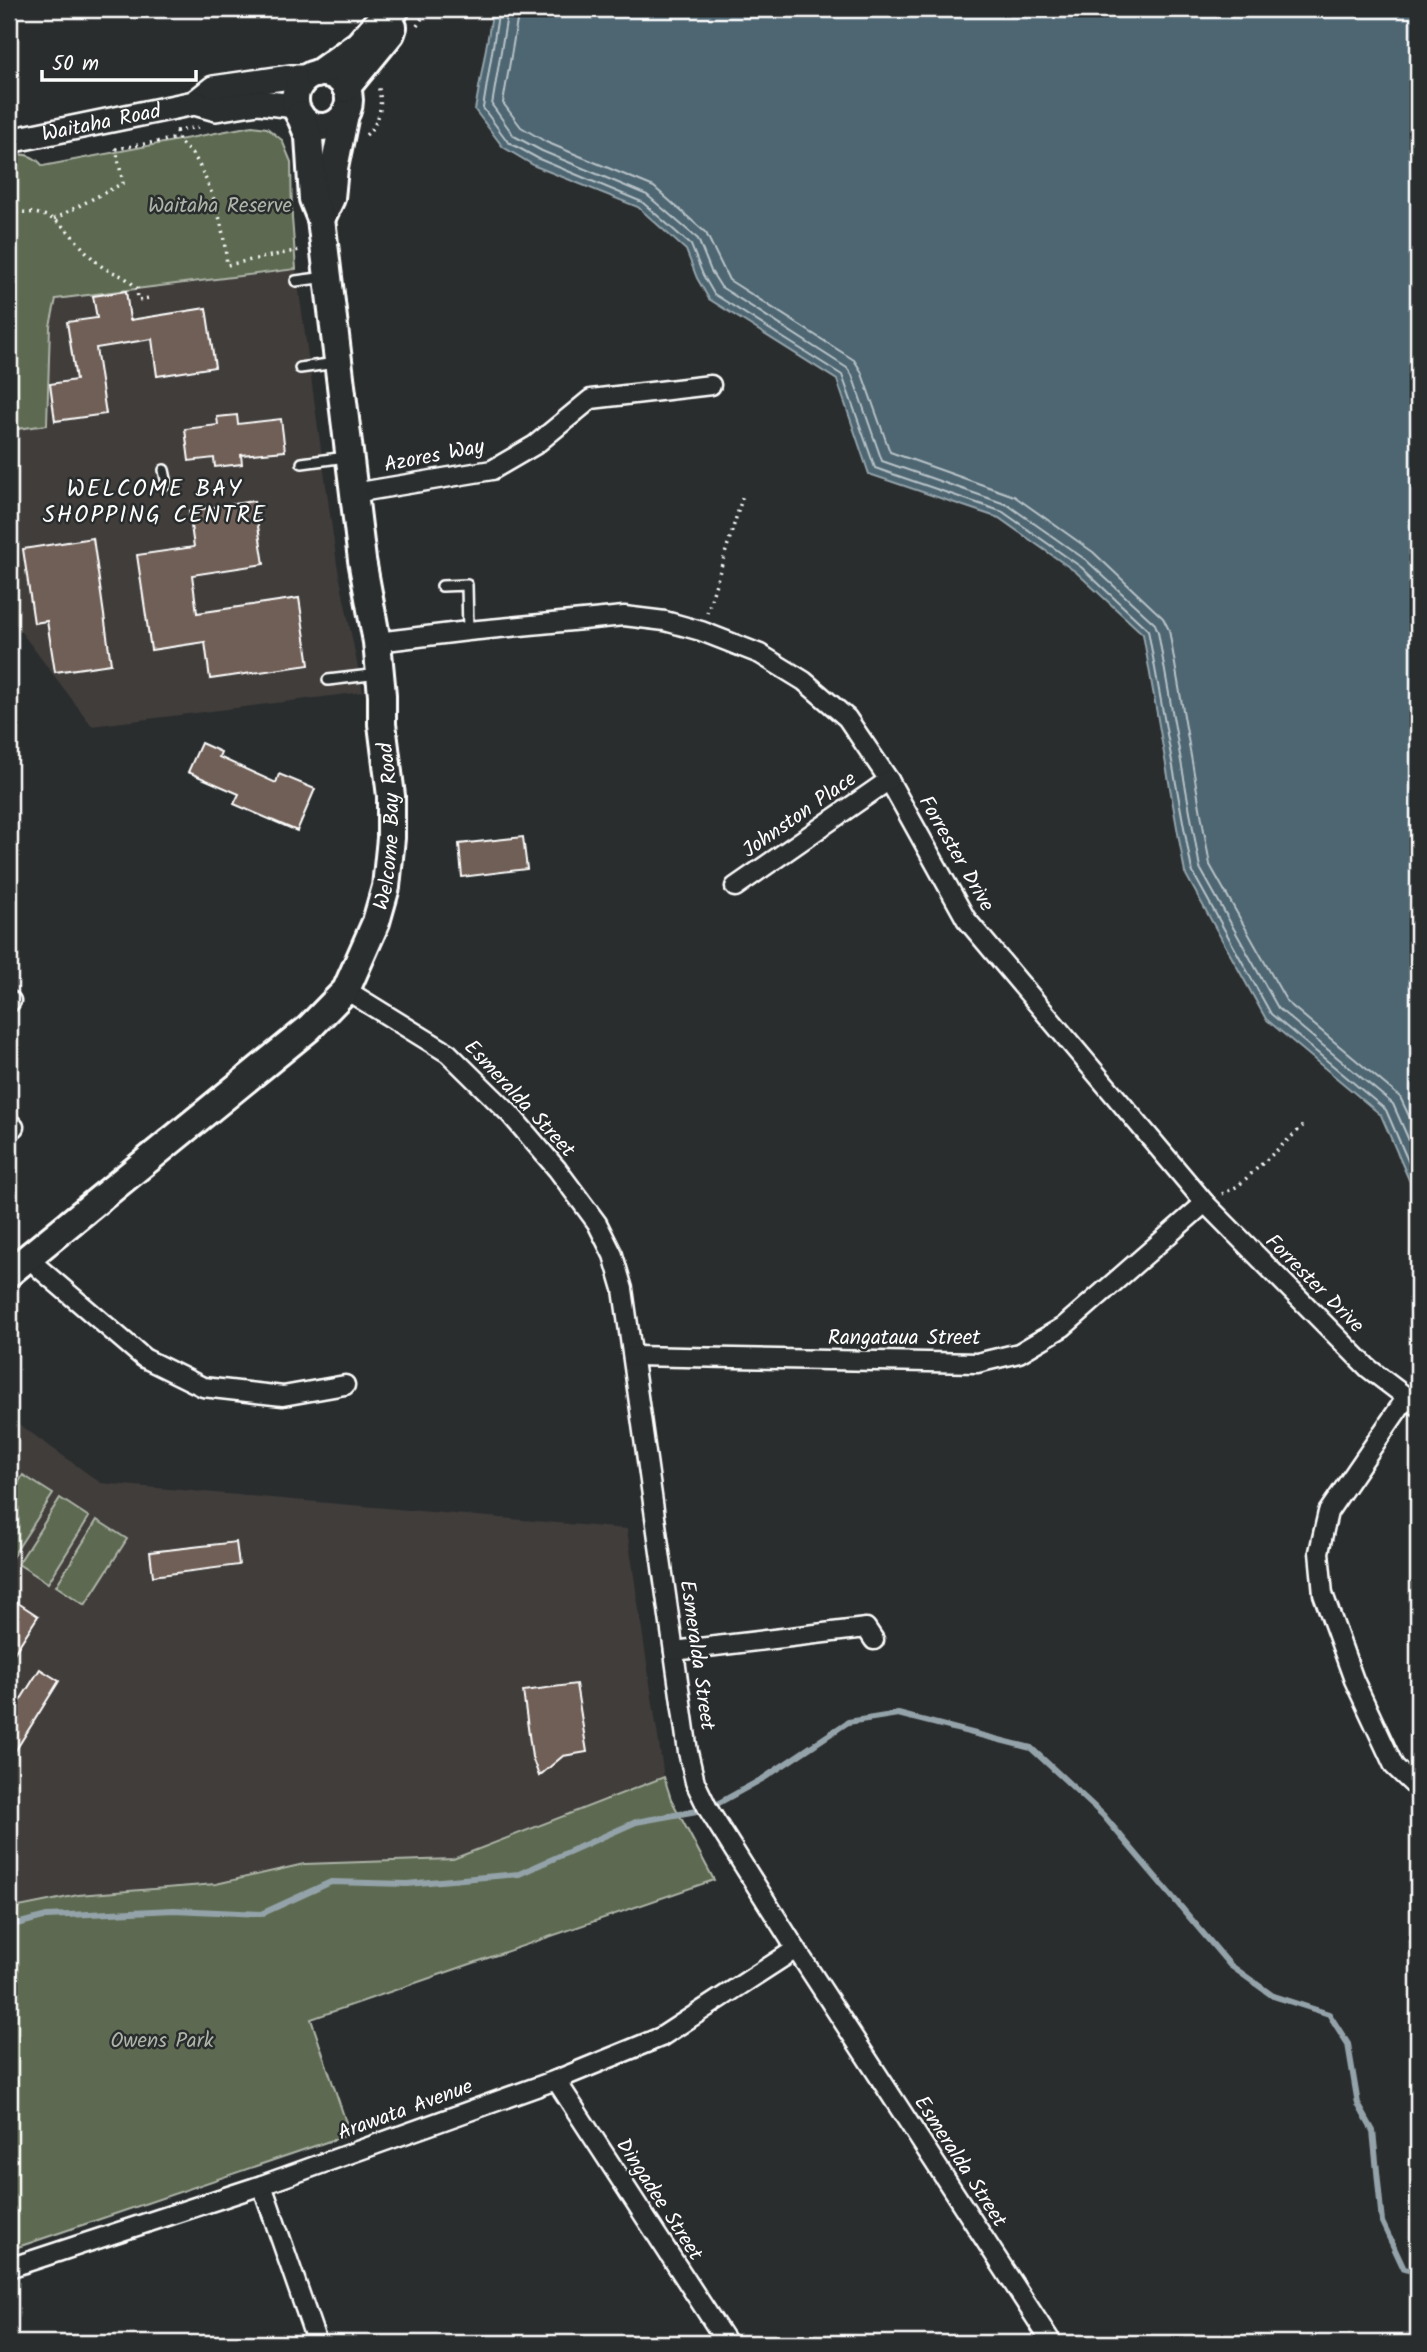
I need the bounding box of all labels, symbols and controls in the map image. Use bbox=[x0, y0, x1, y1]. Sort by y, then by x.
scale bar bbox=[42, 38, 196, 82]
text: 50 m bbox=[52, 48, 99, 81]
street label: Waitaha Road bbox=[39, 95, 164, 152]
park label: Waitaha Reserve bbox=[148, 190, 293, 223]
street label: Azores Way bbox=[381, 431, 487, 482]
district label: WELCOME BAY SHOPPING CENTRE bbox=[43, 472, 267, 534]
street label: Welcome Bay Road bbox=[365, 740, 409, 914]
street label: Johnston Place bbox=[736, 763, 864, 867]
street label: Forrester Drive bbox=[909, 789, 1003, 919]
street label: Esmeralda Street bbox=[455, 1032, 583, 1166]
street label: Forrester Drive bbox=[1256, 1227, 1372, 1342]
street label: Rangataua Street bbox=[828, 1322, 981, 1355]
street label: Esmeralda Street bbox=[670, 1578, 724, 1733]
park label: Owens Park bbox=[110, 2025, 214, 2058]
street label: Arawata Avenue bbox=[333, 2070, 478, 2150]
street label: Esmeralda Street bbox=[905, 2089, 1015, 2235]
street label: Dingadee Street bbox=[607, 2132, 711, 2268]

